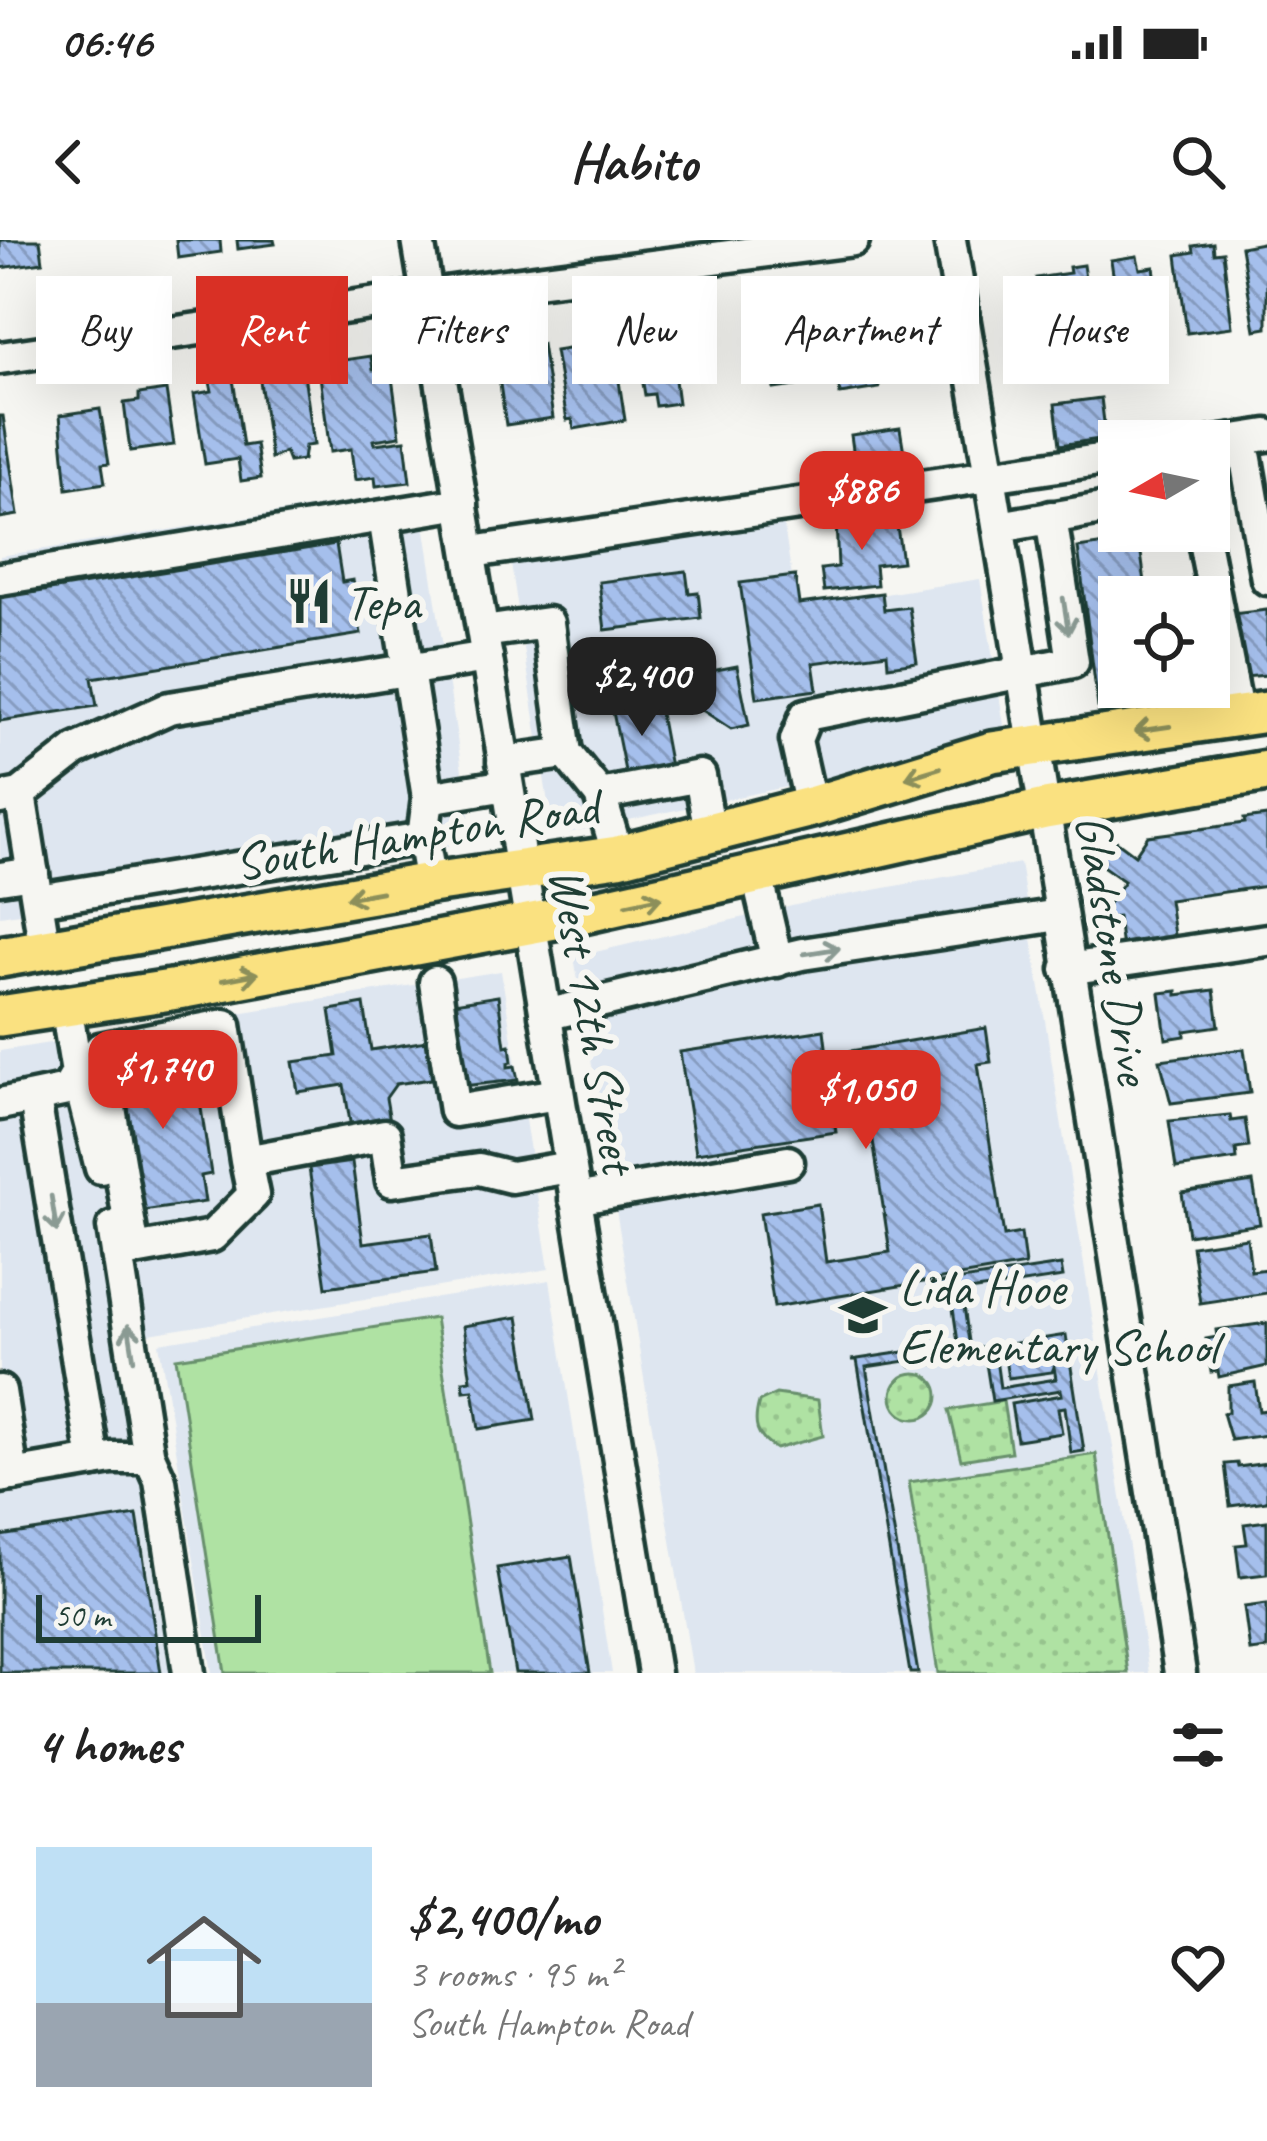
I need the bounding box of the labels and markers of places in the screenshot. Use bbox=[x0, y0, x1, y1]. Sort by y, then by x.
pin: $886 bbox=[791, 451, 933, 553]
place label: Tepa bbox=[345, 570, 424, 634]
restaurant icon: Tepa bbox=[284, 576, 334, 626]
pin: $2,400 bbox=[544, 637, 740, 739]
pin: $1,740 bbox=[65, 1030, 261, 1132]
pin: $1,050 bbox=[768, 1050, 964, 1152]
place label: Lida Hooe Elementary School bbox=[899, 1255, 1226, 1378]
school or university icon: Lida Hooe Elementary School bbox=[838, 1290, 888, 1340]

